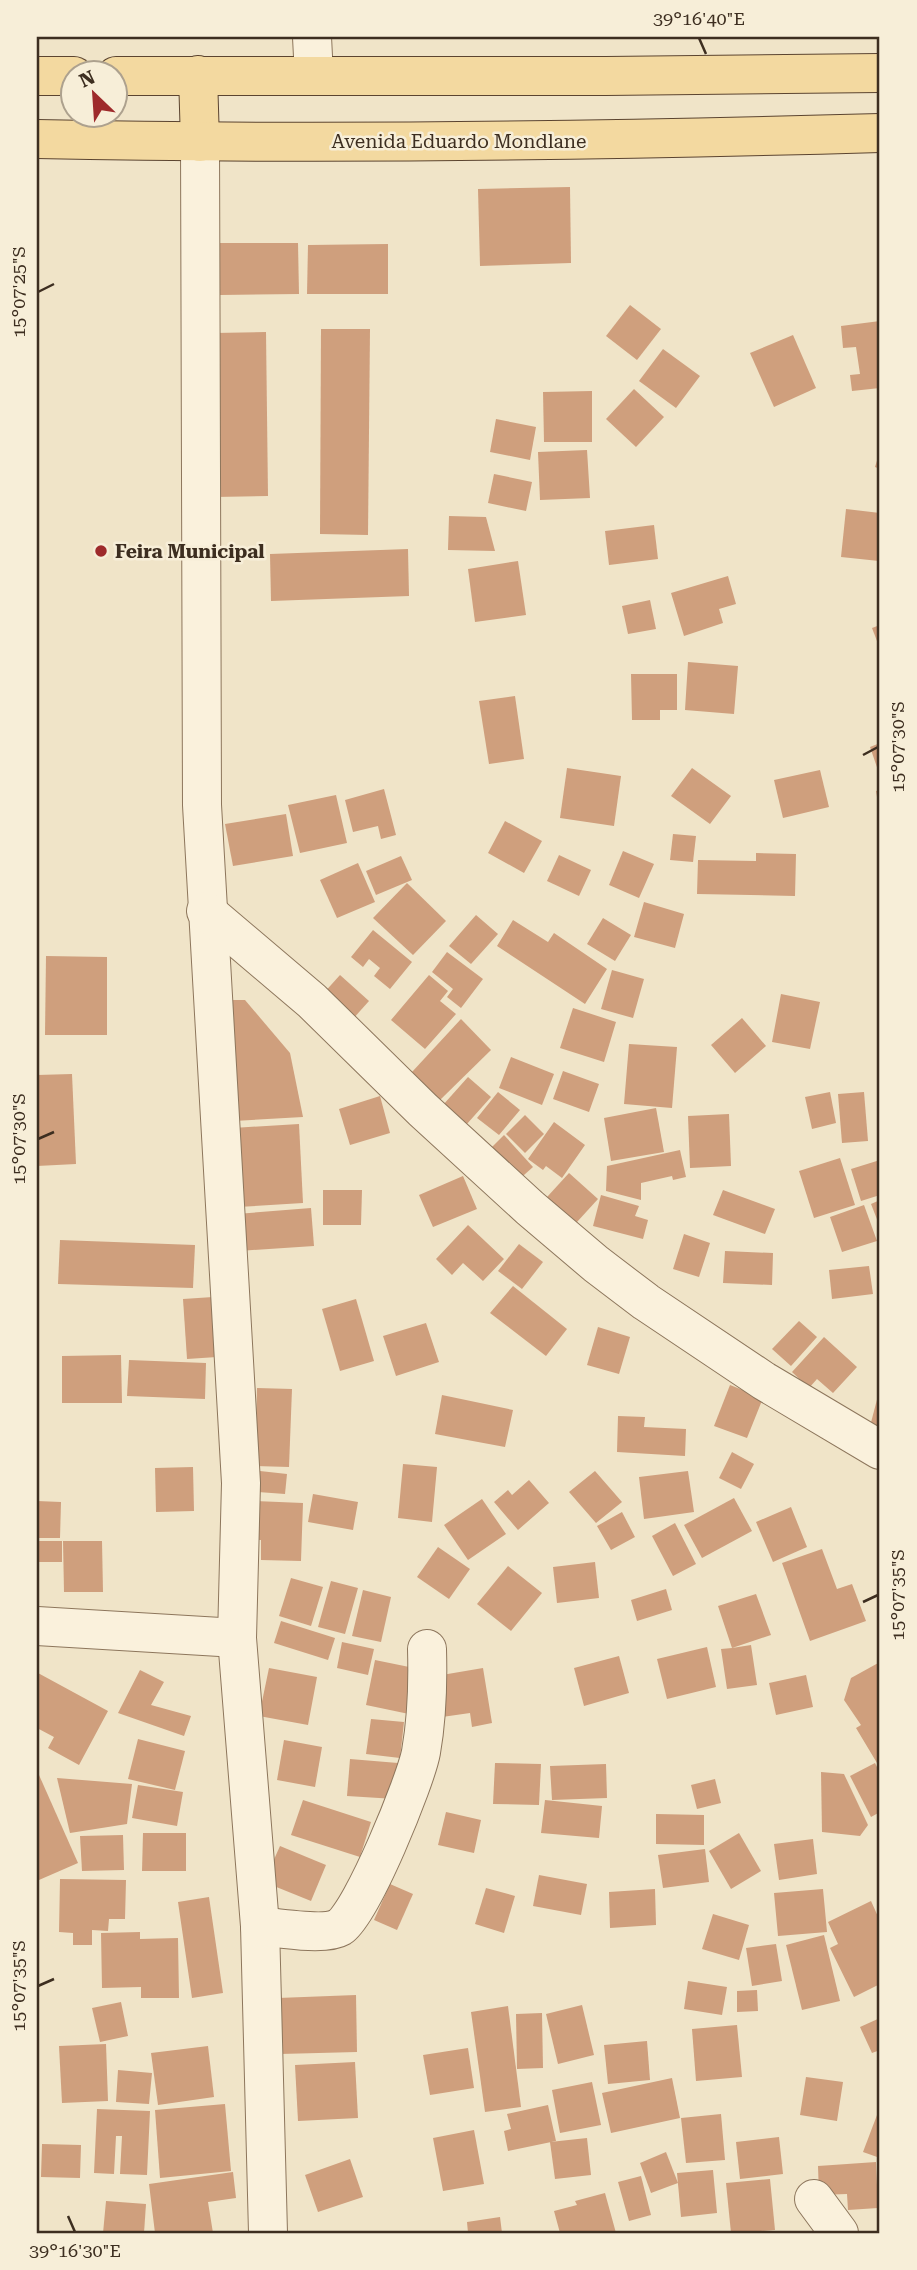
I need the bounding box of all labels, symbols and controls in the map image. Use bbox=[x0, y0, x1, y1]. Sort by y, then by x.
text: 39°16'40"E bbox=[653, 8, 745, 29]
north arrow bbox=[60, 60, 130, 130]
text: N bbox=[76, 65, 99, 93]
street label: Avenida Eduardo Mondlane bbox=[331, 130, 587, 153]
text: 15°07'25"S bbox=[8, 246, 29, 338]
place label: Feira Municipal bbox=[115, 540, 265, 563]
marker: Feira Municipal bbox=[93, 543, 109, 559]
text: 15°07'30"S bbox=[887, 701, 908, 793]
text: 15°07'30"S bbox=[8, 1093, 29, 1185]
text: 15°07'35"S bbox=[887, 1549, 908, 1641]
text: 15°07'35"S bbox=[8, 1940, 29, 2032]
text: 39°16'30"E bbox=[29, 2240, 121, 2261]

